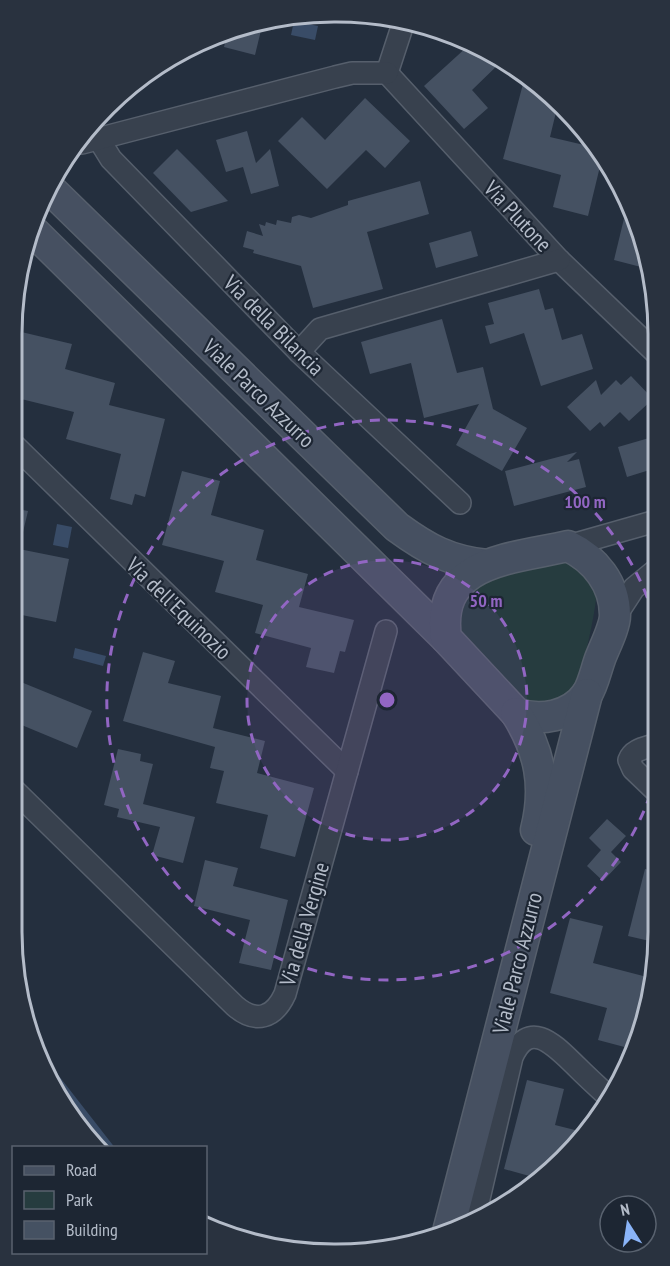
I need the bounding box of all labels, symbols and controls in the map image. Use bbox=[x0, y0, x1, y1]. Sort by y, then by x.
street label: Via Plutone bbox=[477, 174, 558, 257]
street label: Via della Bilancia bbox=[217, 268, 330, 381]
street label: Viale Parco Azzurro bbox=[196, 332, 321, 453]
text: 100 m bbox=[564, 490, 606, 513]
street label: Via dell'Equinozio bbox=[120, 550, 238, 665]
text: 50 m bbox=[470, 589, 502, 612]
centre of rings bbox=[377, 690, 397, 710]
street label: Via della Vergine bbox=[273, 859, 335, 990]
street label: Viale Parco Azzurro bbox=[486, 889, 548, 1038]
legend bbox=[12, 1146, 207, 1254]
text: Road bbox=[66, 1158, 97, 1181]
text: Park bbox=[66, 1188, 93, 1211]
north arrow bbox=[598, 1194, 658, 1254]
text: N bbox=[619, 1199, 631, 1220]
text: Building bbox=[66, 1218, 118, 1241]

